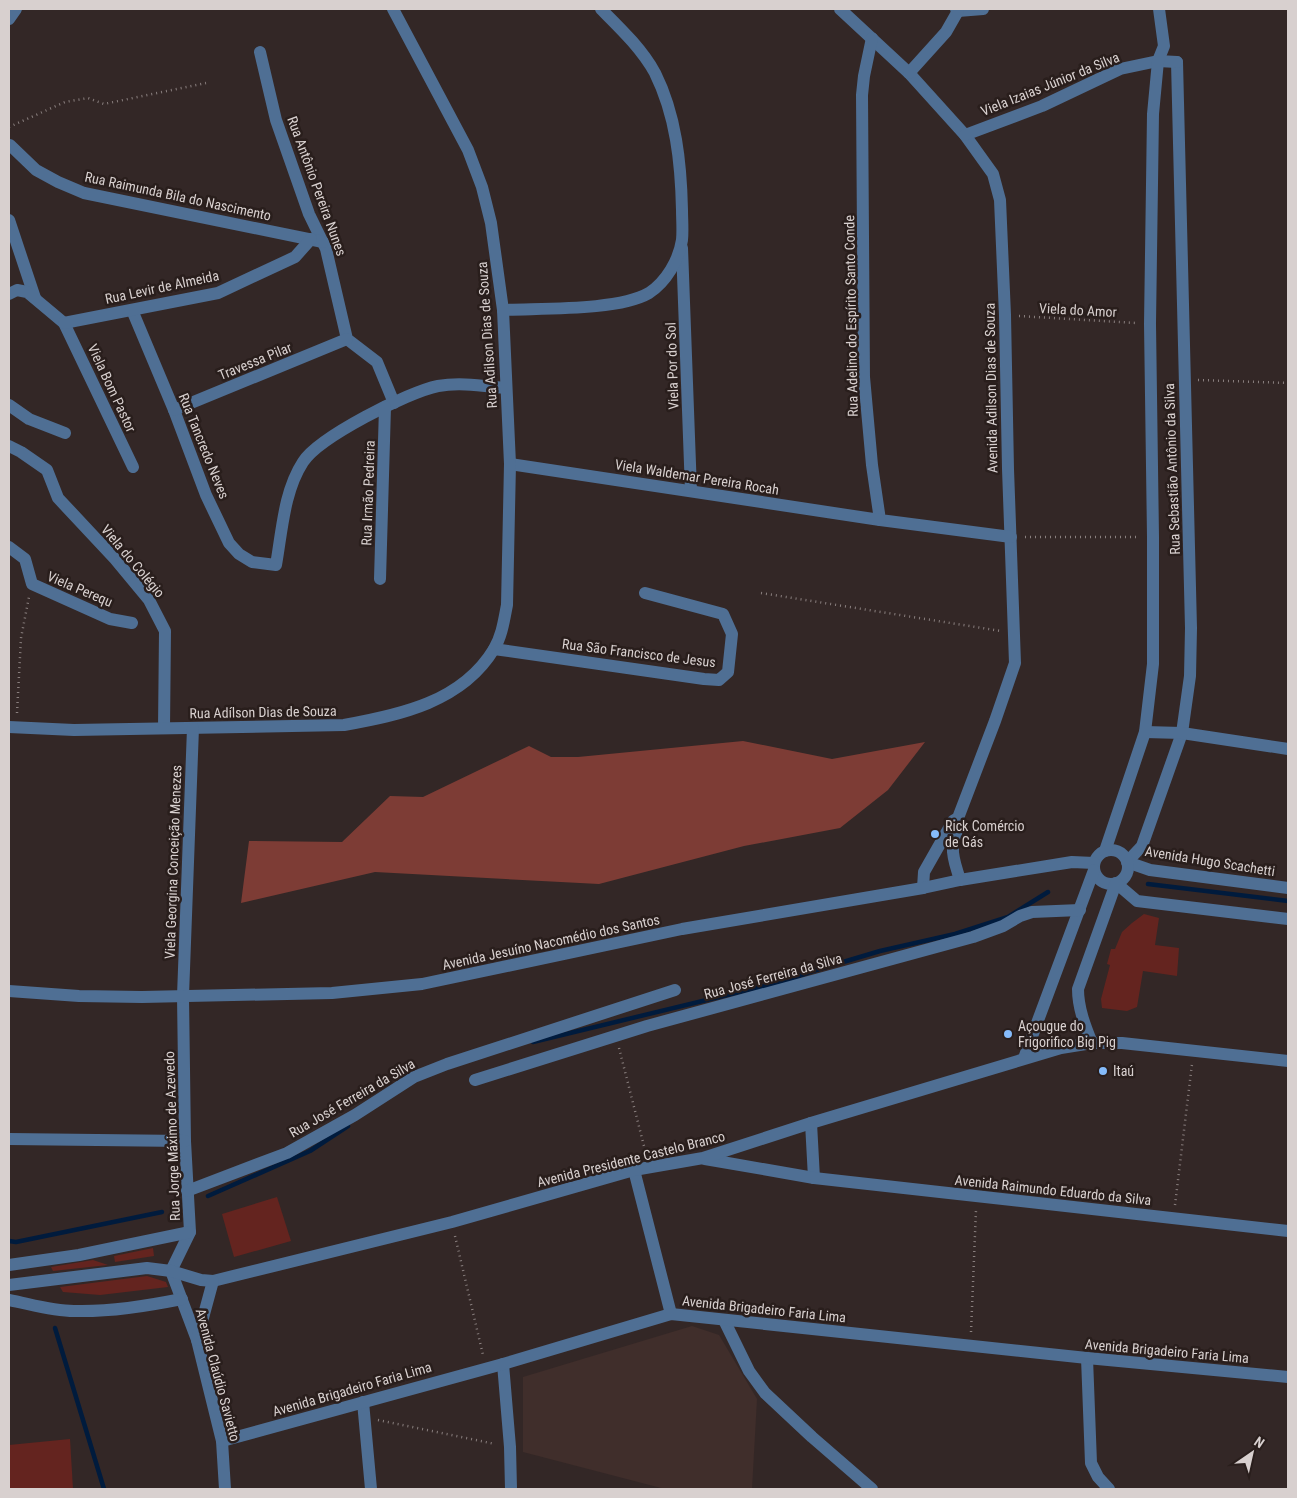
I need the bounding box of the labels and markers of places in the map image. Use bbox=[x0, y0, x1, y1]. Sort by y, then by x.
place label: Rick Comércio de Gás bbox=[945, 818, 1025, 850]
marker: Rick Comércio de Gás bbox=[929, 828, 941, 840]
place label: Açougue do Frigorifico Big Pig bbox=[1018, 1018, 1116, 1050]
marker: Açougue do Frigorifico Big Pig bbox=[1002, 1028, 1014, 1040]
place label: Itaú bbox=[1113, 1063, 1134, 1079]
marker: Itaú bbox=[1097, 1065, 1109, 1077]

